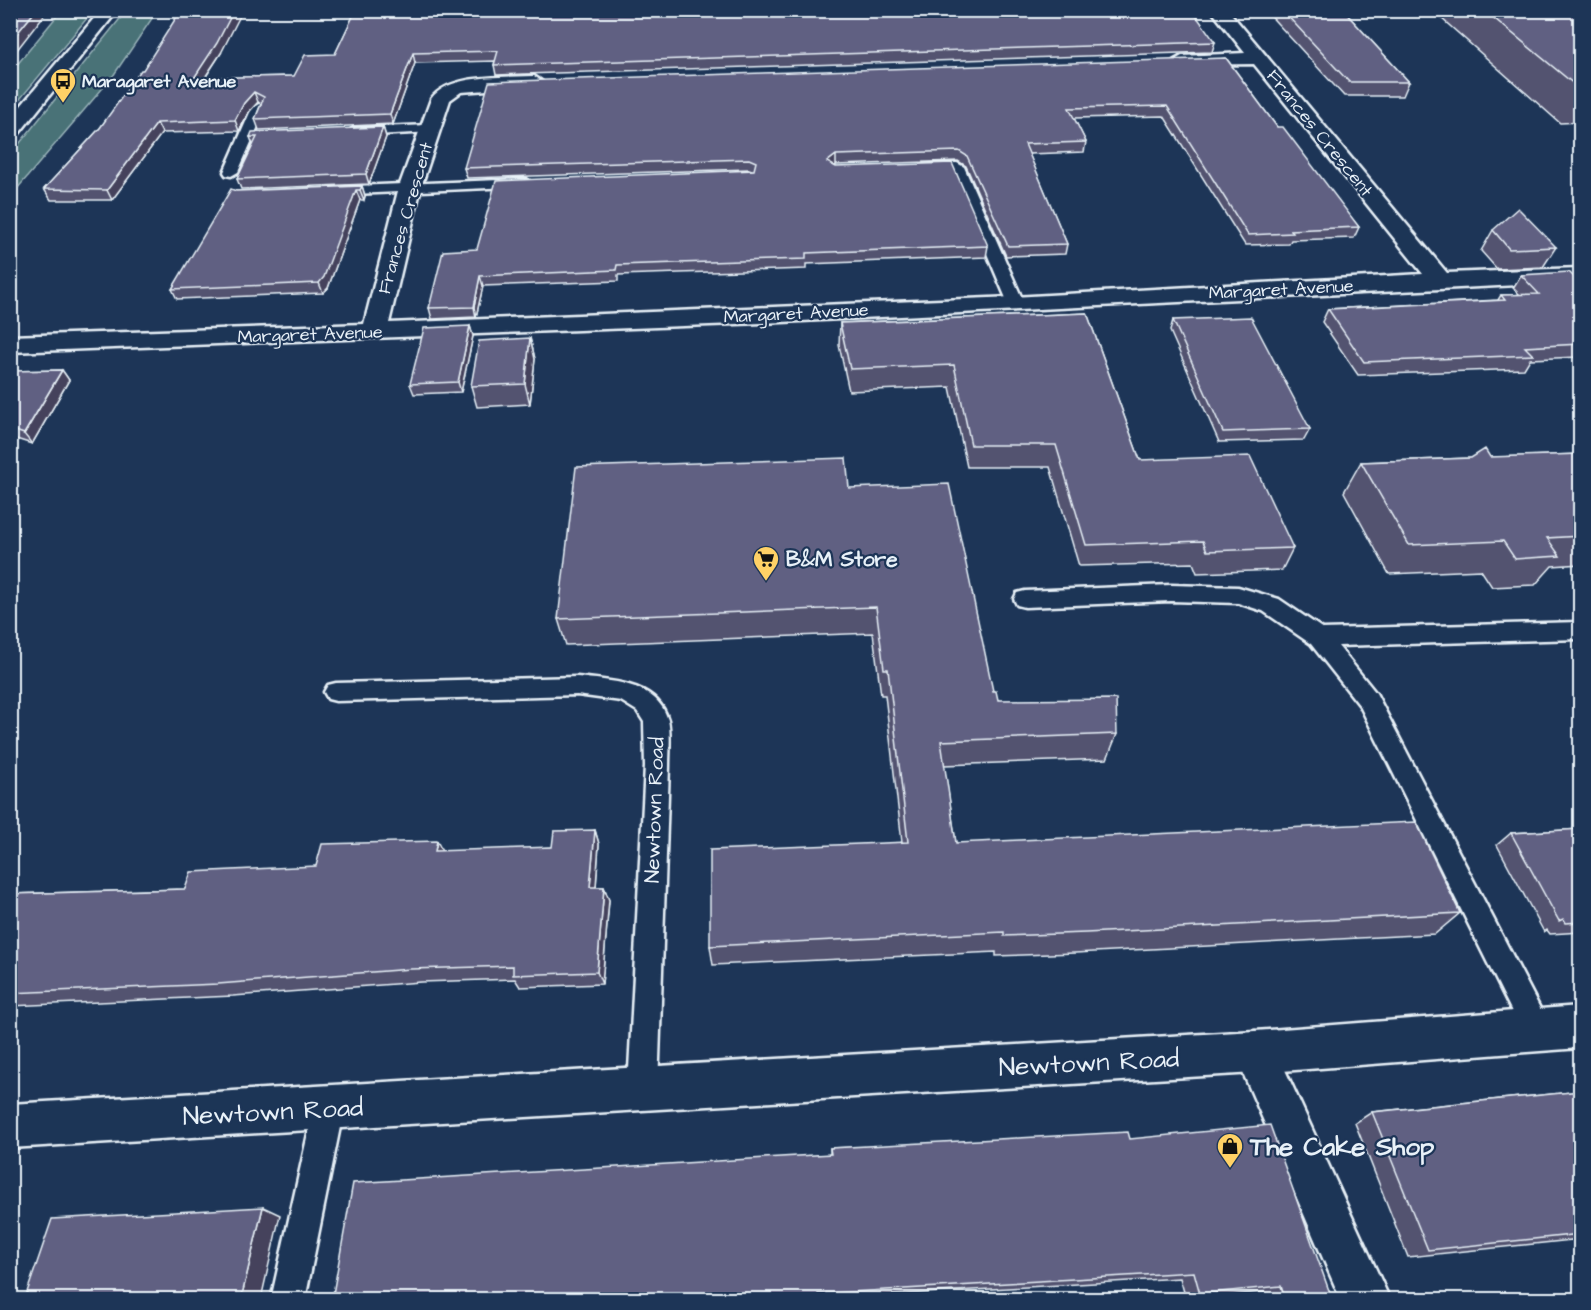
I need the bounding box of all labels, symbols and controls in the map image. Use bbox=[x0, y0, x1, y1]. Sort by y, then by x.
street label: Frances Crescent bbox=[1261, 65, 1379, 203]
bus stop icon: Maragaret Avenue bbox=[48, 66, 78, 104]
place label: Maragaret Avenue bbox=[82, 69, 236, 95]
street label: Frances Crescent bbox=[372, 139, 439, 297]
street label: Margaret Avenue bbox=[1208, 273, 1354, 307]
street label: Margaret Avenue bbox=[723, 297, 869, 331]
street label: Margaret Avenue bbox=[237, 319, 383, 351]
supermarket icon: B&M Store bbox=[751, 544, 781, 582]
place label: B&M Store bbox=[786, 545, 898, 574]
street label: Newtown Road bbox=[637, 736, 672, 883]
street label: Newtown Road bbox=[998, 1040, 1180, 1086]
street label: Newtown Road bbox=[182, 1089, 364, 1135]
place label: The Cake Shop bbox=[1249, 1129, 1435, 1165]
shop icon: The Cake Shop bbox=[1215, 1131, 1245, 1169]

